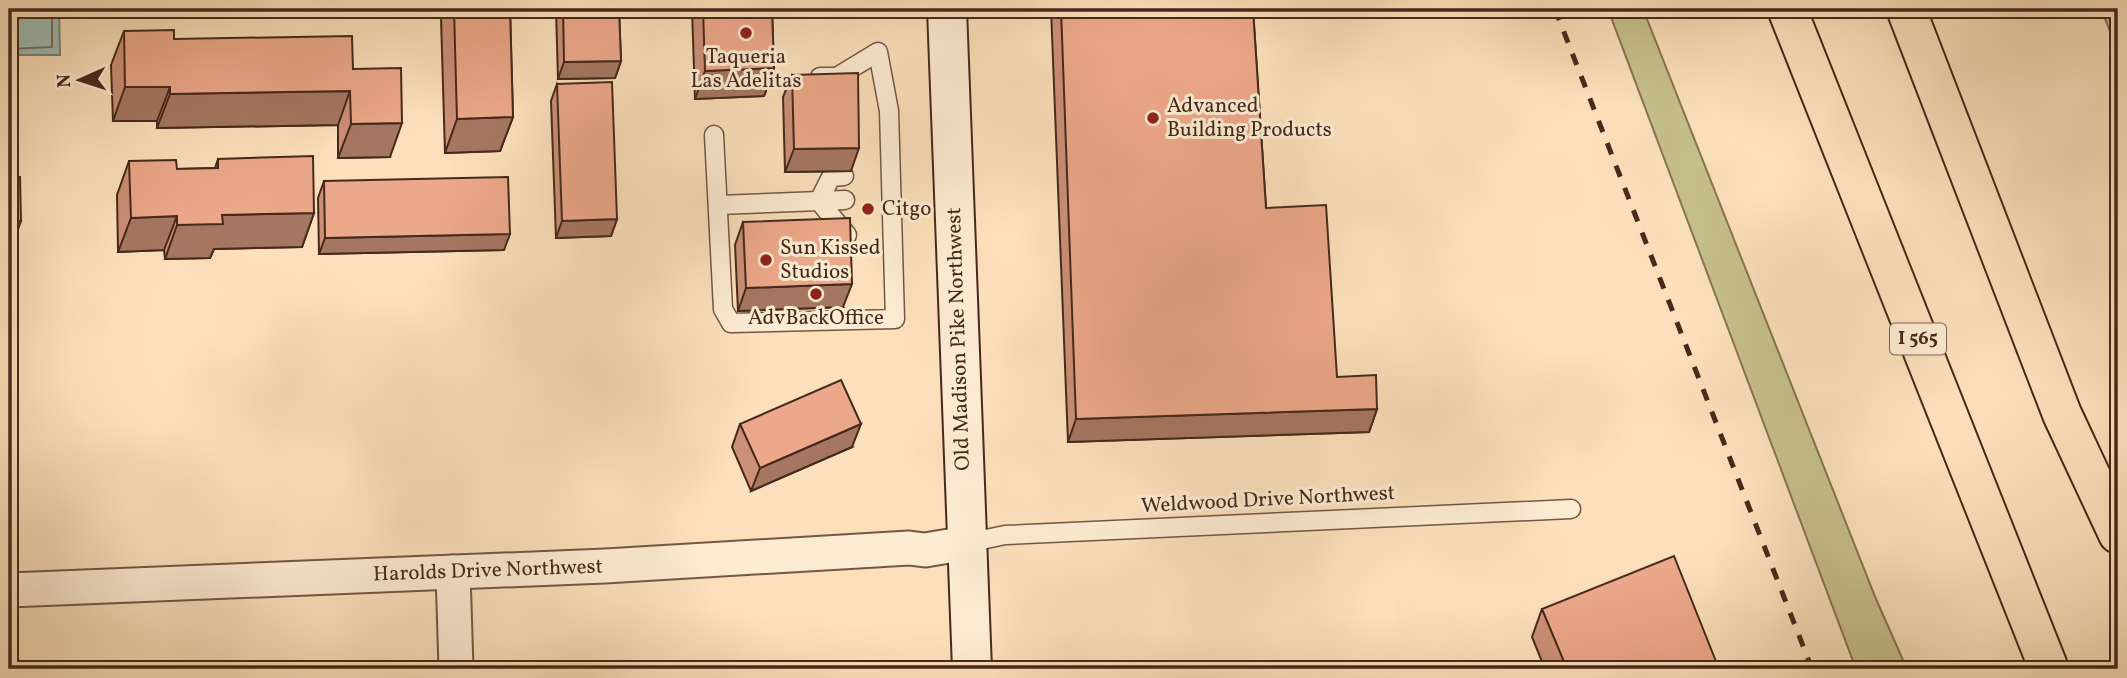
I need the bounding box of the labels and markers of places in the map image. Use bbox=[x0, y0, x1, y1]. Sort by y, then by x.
marker: Taqueria Las Adelitas bbox=[738, 25, 754, 41]
place label: Taqueria Las Adelitas bbox=[691, 43, 802, 96]
place label: Advanced Building Products bbox=[1167, 92, 1332, 145]
marker: Advanced Building Products bbox=[1145, 110, 1161, 126]
place label: Citgo bbox=[882, 195, 931, 224]
marker: Citgo bbox=[860, 201, 876, 217]
place label: Sun Kissed Studios bbox=[780, 234, 881, 287]
marker: Sun Kissed Studios bbox=[758, 252, 774, 268]
marker: AdvBackOffice bbox=[808, 286, 824, 302]
place label: AdvBackOffice bbox=[748, 304, 884, 333]

